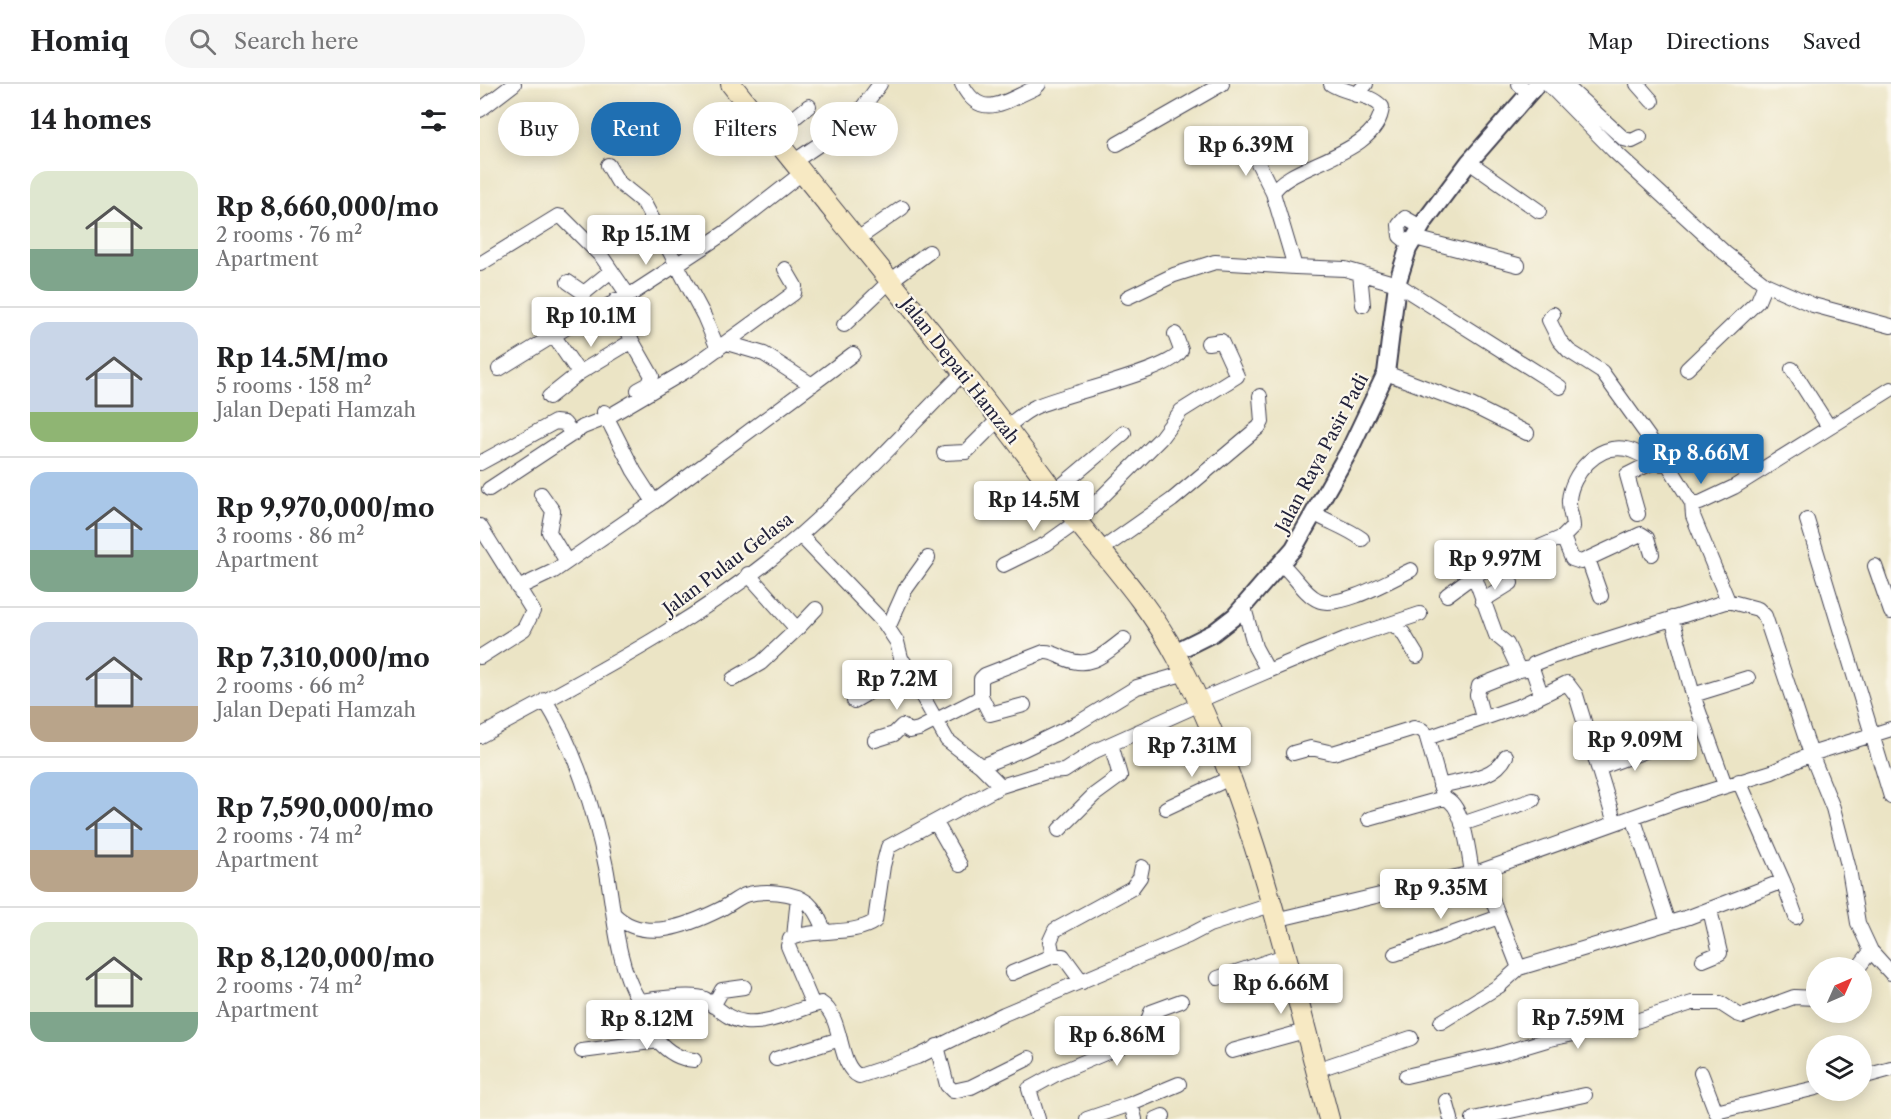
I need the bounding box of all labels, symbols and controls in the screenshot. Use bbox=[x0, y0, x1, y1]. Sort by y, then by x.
search box bbox=[165, 14, 585, 68]
text: Homiq bbox=[30, 24, 129, 58]
icon: search bbox=[186, 25, 219, 58]
text: Search here bbox=[234, 28, 359, 55]
text: Map bbox=[1588, 29, 1633, 54]
text: Directions bbox=[1666, 29, 1770, 54]
text: Saved bbox=[1803, 29, 1861, 54]
chip: Buy bbox=[498, 102, 579, 156]
chip: Rent bbox=[591, 102, 681, 156]
chip: Filters bbox=[693, 102, 798, 156]
chip: New bbox=[810, 102, 898, 156]
text: 14 homes bbox=[30, 104, 152, 136]
icon: filters bbox=[417, 104, 450, 137]
pin: Rp 6.39M bbox=[1184, 126, 1308, 177]
text: Rp 6.39M bbox=[1198, 133, 1294, 157]
text: Rp 8,660,000/mo bbox=[216, 191, 439, 223]
icon: home bbox=[78, 195, 150, 267]
pin: Rp 15.1M bbox=[584, 215, 708, 266]
text: Rp 15.1M bbox=[601, 222, 691, 246]
text: 2 rooms · 76 m² bbox=[216, 223, 362, 247]
text: Apartment bbox=[216, 247, 319, 271]
street label: Jalan Depati Hamzah bbox=[894, 291, 1024, 449]
pin: Rp 10.1M bbox=[529, 297, 653, 348]
text: Rp 10.1M bbox=[546, 304, 636, 328]
text: Rp 14.5M/mo bbox=[216, 342, 388, 374]
icon: home bbox=[78, 346, 150, 418]
street label: Jalan Raya Pasir Padi bbox=[1269, 370, 1373, 539]
text: 5 rooms · 158 m² bbox=[216, 374, 372, 398]
text: Jalan Depati Hamzah bbox=[216, 398, 416, 422]
pin: Rp 8.66M bbox=[1639, 434, 1763, 485]
text: Rp 8.66M bbox=[1653, 441, 1749, 465]
pin: Rp 14.5M bbox=[972, 481, 1096, 532]
text: Rp 14.5M bbox=[988, 488, 1080, 512]
text: Rp 9,970,000/mo bbox=[216, 492, 435, 524]
icon: home bbox=[78, 496, 150, 568]
street label: Jalan Pulau Gelasa bbox=[656, 508, 798, 622]
text: 3 rooms · 86 m² bbox=[216, 524, 364, 548]
pin: Rp 9.97M bbox=[1433, 540, 1557, 591]
text: Rp 9.97M bbox=[1448, 547, 1542, 571]
text: Apartment bbox=[216, 548, 319, 572]
text: Rp 7,310,000/mo bbox=[216, 642, 430, 674]
icon: home bbox=[78, 646, 150, 718]
pin: Rp 7.2M bbox=[842, 660, 952, 711]
text: Rp 7.2M bbox=[856, 667, 938, 691]
text: 2 rooms · 66 m² bbox=[216, 674, 365, 698]
text: Jalan Depati Hamzah bbox=[216, 698, 416, 722]
pin: Rp 9.09M bbox=[1573, 721, 1697, 772]
pin: Rp 7.31M bbox=[1130, 727, 1254, 778]
text: Rp 9.09M bbox=[1587, 728, 1683, 752]
text: Rp 7.31M bbox=[1147, 734, 1237, 758]
text: Rp 7,590,000/mo bbox=[216, 792, 434, 824]
icon: home bbox=[78, 796, 150, 868]
text: 2 rooms · 74 m² bbox=[216, 824, 362, 848]
text: Apartment bbox=[216, 848, 319, 872]
pin: Rp 9.35M bbox=[1379, 869, 1503, 920]
text: Rp 9.35M bbox=[1394, 876, 1488, 900]
text: Rp 8,120,000/mo bbox=[216, 942, 435, 974]
icon: home bbox=[78, 946, 150, 1018]
north arrow bbox=[1806, 957, 1872, 1023]
map controls bbox=[1806, 957, 1872, 1101]
pin: Rp 6.66M bbox=[1219, 964, 1343, 1015]
text: Rp 6.66M bbox=[1233, 971, 1329, 995]
text: 2 rooms · 74 m² bbox=[216, 974, 362, 998]
text: Apartment bbox=[216, 998, 319, 1022]
pin: Rp 7.59M bbox=[1516, 999, 1640, 1050]
pin: Rp 8.12M bbox=[585, 1000, 709, 1051]
text: Rp 7.59M bbox=[1532, 1006, 1624, 1030]
text: Rp 8.12M bbox=[600, 1007, 694, 1031]
pin: Rp 6.86M bbox=[1055, 1016, 1179, 1067]
text: Rp 6.86M bbox=[1069, 1023, 1165, 1047]
button: layers bbox=[1806, 1035, 1872, 1101]

